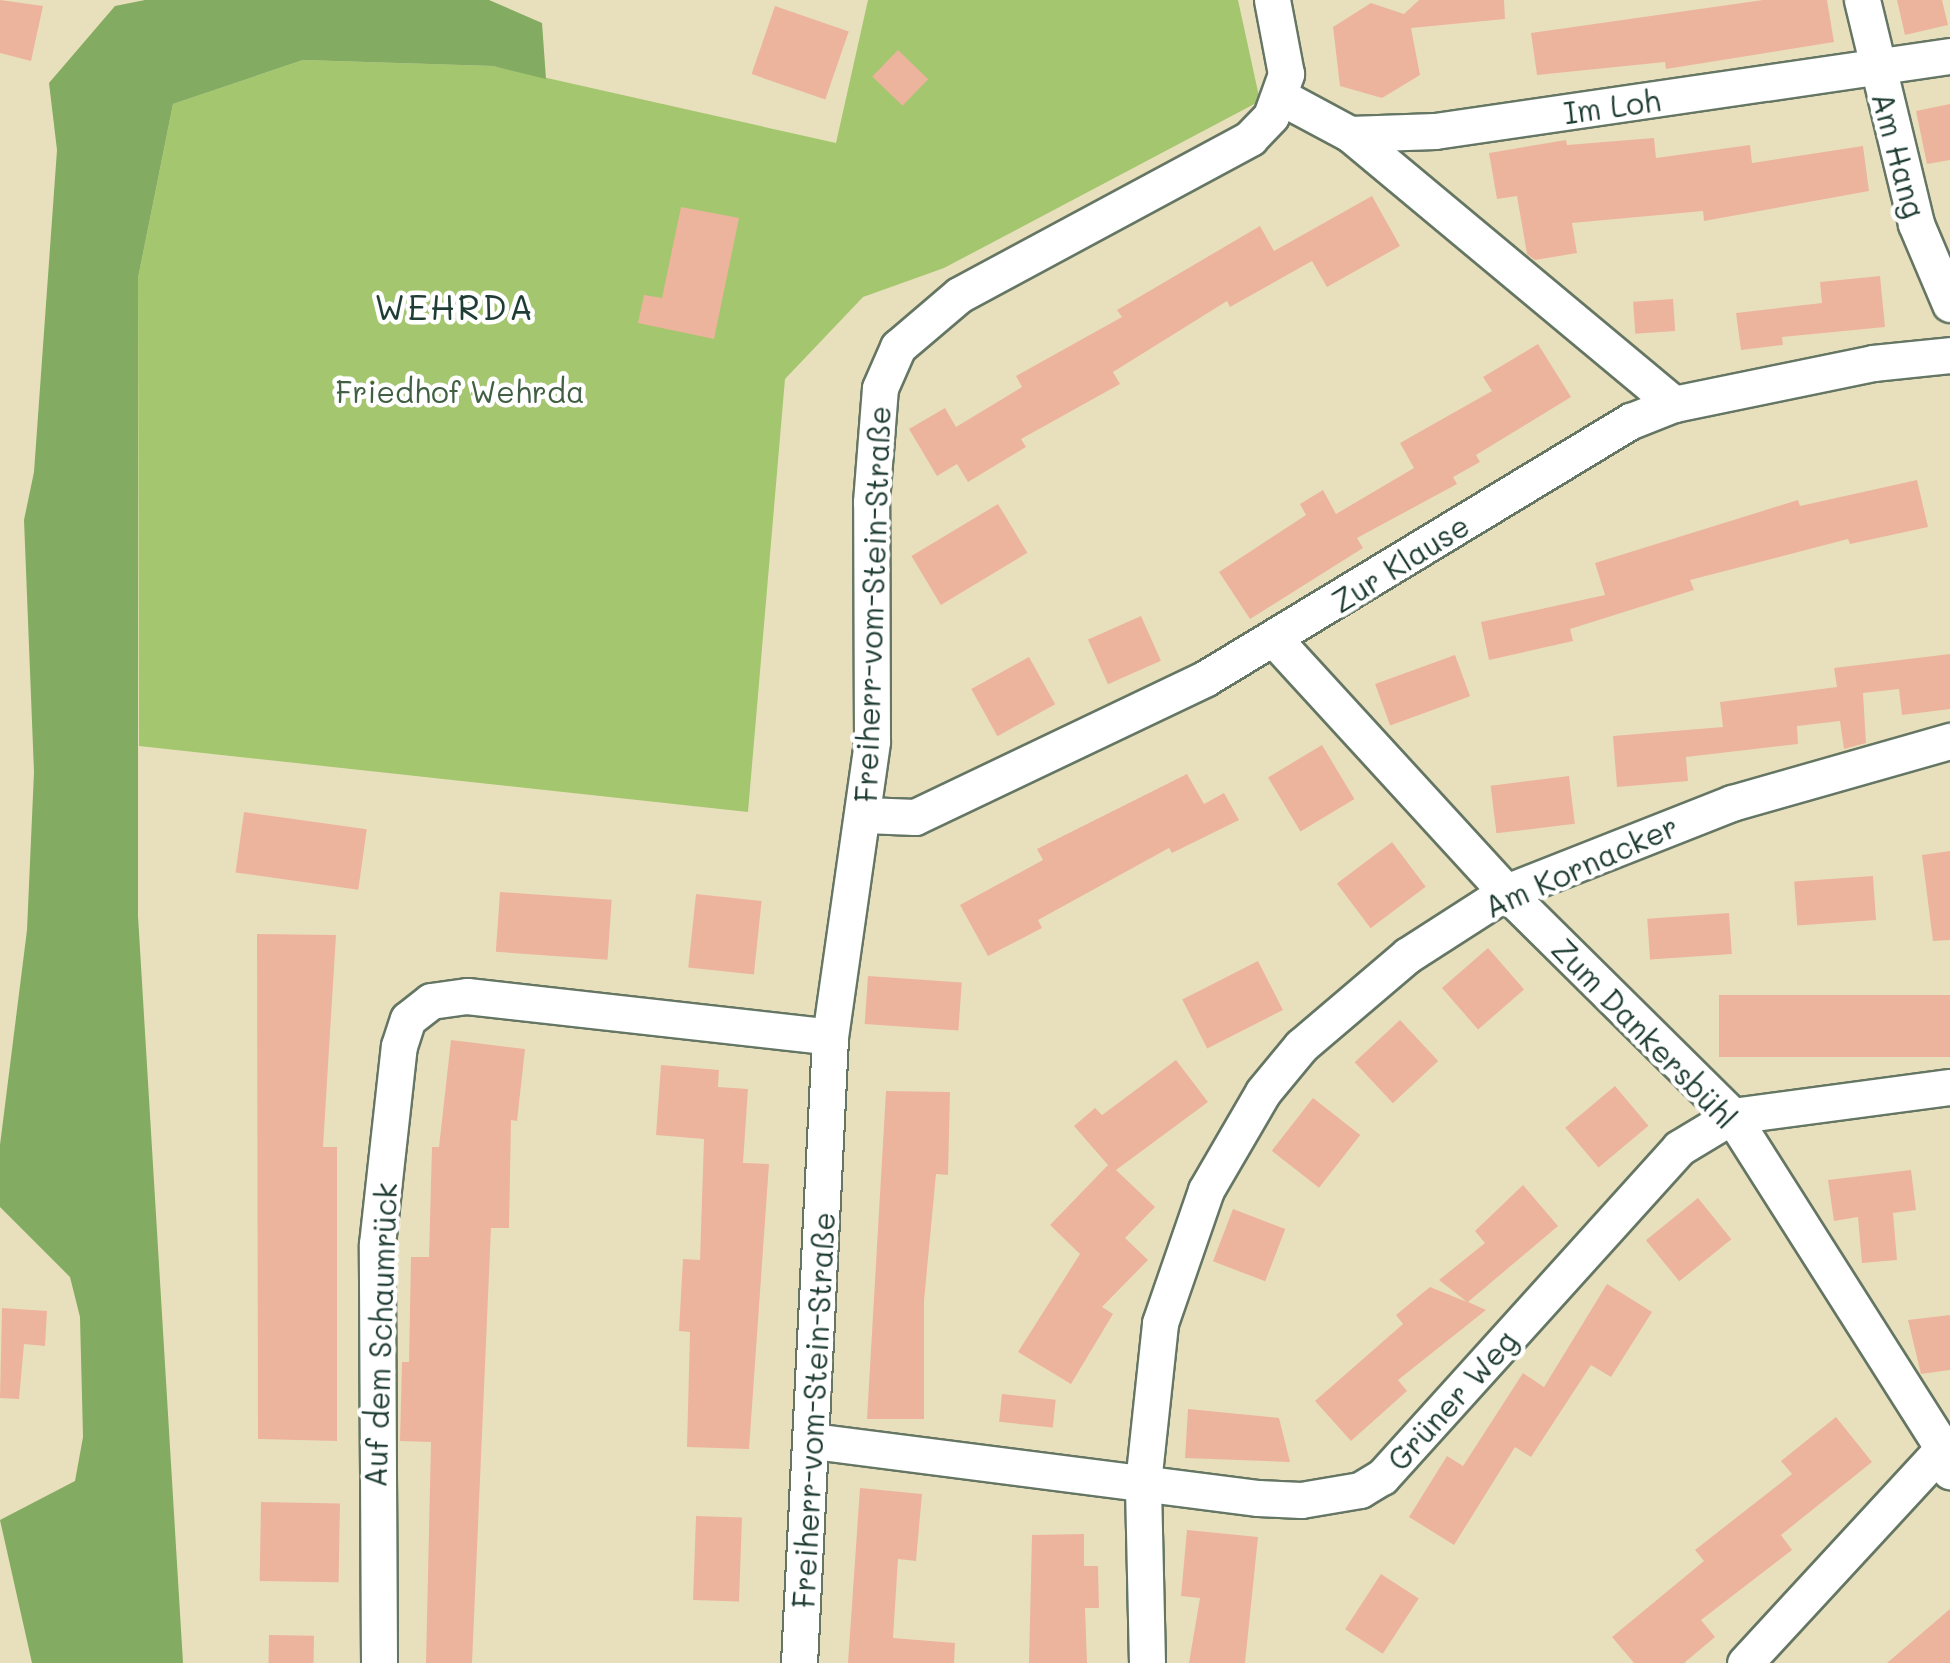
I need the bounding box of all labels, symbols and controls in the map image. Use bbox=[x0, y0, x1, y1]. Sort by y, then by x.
street label: Im Loh bbox=[1561, 81, 1663, 131]
street label: Am Hang bbox=[1865, 88, 1933, 222]
district label: WEHRDA bbox=[374, 285, 536, 327]
park label: Friedhof Wehrda bbox=[335, 373, 585, 409]
street label: Freiherr-vom-Stein-Straße bbox=[847, 405, 897, 803]
street label: Zur Klause bbox=[1325, 507, 1475, 619]
street label: Am Kornacker bbox=[1479, 807, 1683, 925]
street label: Zum Dankersbühl bbox=[1545, 931, 1745, 1135]
street label: Auf dem Schaumrück bbox=[357, 1182, 403, 1488]
street label: Freiherr-vom-Stein-Straße bbox=[785, 1211, 841, 1609]
street label: Grüner Weg bbox=[1380, 1323, 1524, 1477]

